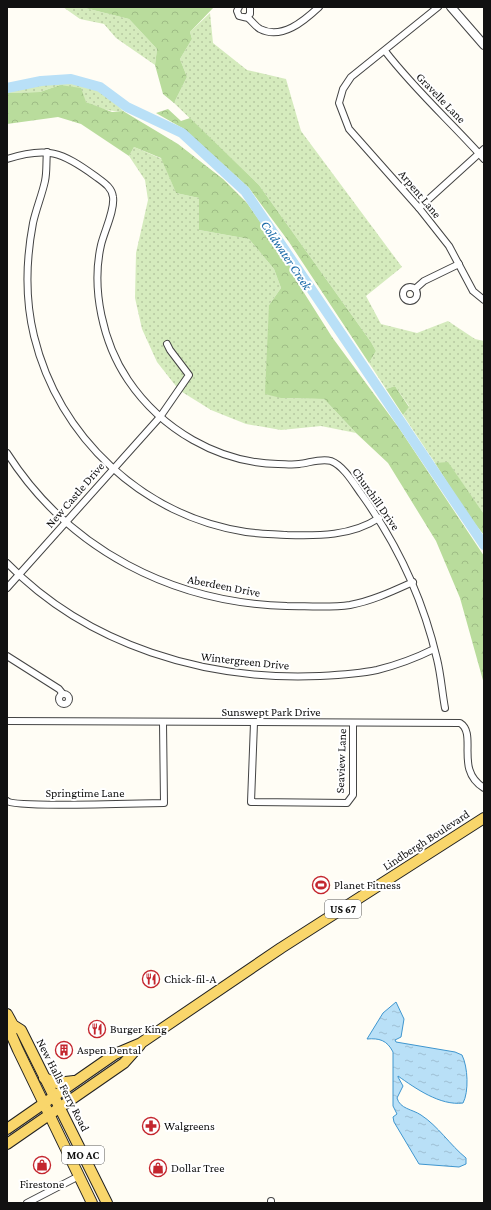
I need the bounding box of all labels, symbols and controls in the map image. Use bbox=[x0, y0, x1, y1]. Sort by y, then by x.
street label: Gravelle Lane bbox=[413, 70, 469, 126]
street label: Arpent Lane bbox=[396, 167, 444, 221]
water label: Coldwater Creek bbox=[258, 218, 316, 294]
street label: New Castle Drive bbox=[43, 459, 107, 531]
street label: Churchill Drive bbox=[349, 465, 403, 533]
street label: Aberdeen Drive bbox=[186, 572, 262, 600]
street label: Wintergreen Drive bbox=[200, 649, 290, 673]
street label: Sunswept Park Drive bbox=[221, 705, 321, 719]
street label: Seaview Lane bbox=[333, 728, 349, 794]
street label: Springtime Lane bbox=[45, 786, 125, 800]
street label: Lindbergh Boulevard bbox=[380, 806, 473, 873]
sports icon: Planet Fitness bbox=[311, 875, 331, 895]
place label: Planet Fitness bbox=[334, 878, 401, 892]
road number: US 67 bbox=[325, 900, 361, 918]
restaurant icon: Chick-fil-A bbox=[141, 969, 161, 989]
place label: Chick-fil-A bbox=[164, 972, 217, 986]
restaurant icon: Burger King bbox=[87, 1019, 107, 1039]
place label: Burger King bbox=[110, 1022, 167, 1036]
street label: New Halls Ferry Road bbox=[34, 1036, 93, 1134]
building icon: Aspen Dental bbox=[54, 1040, 74, 1060]
place label: Aspen Dental bbox=[77, 1043, 141, 1057]
pharmacy icon: Walgreens bbox=[141, 1116, 161, 1136]
place label: Walgreens bbox=[164, 1119, 215, 1133]
road number: MO AC bbox=[62, 1146, 104, 1164]
shop icon: Firestone bbox=[32, 1155, 52, 1175]
shop icon: Dollar Tree bbox=[148, 1158, 168, 1178]
place label: Dollar Tree bbox=[171, 1161, 224, 1175]
place label: Firestone bbox=[20, 1177, 64, 1191]

